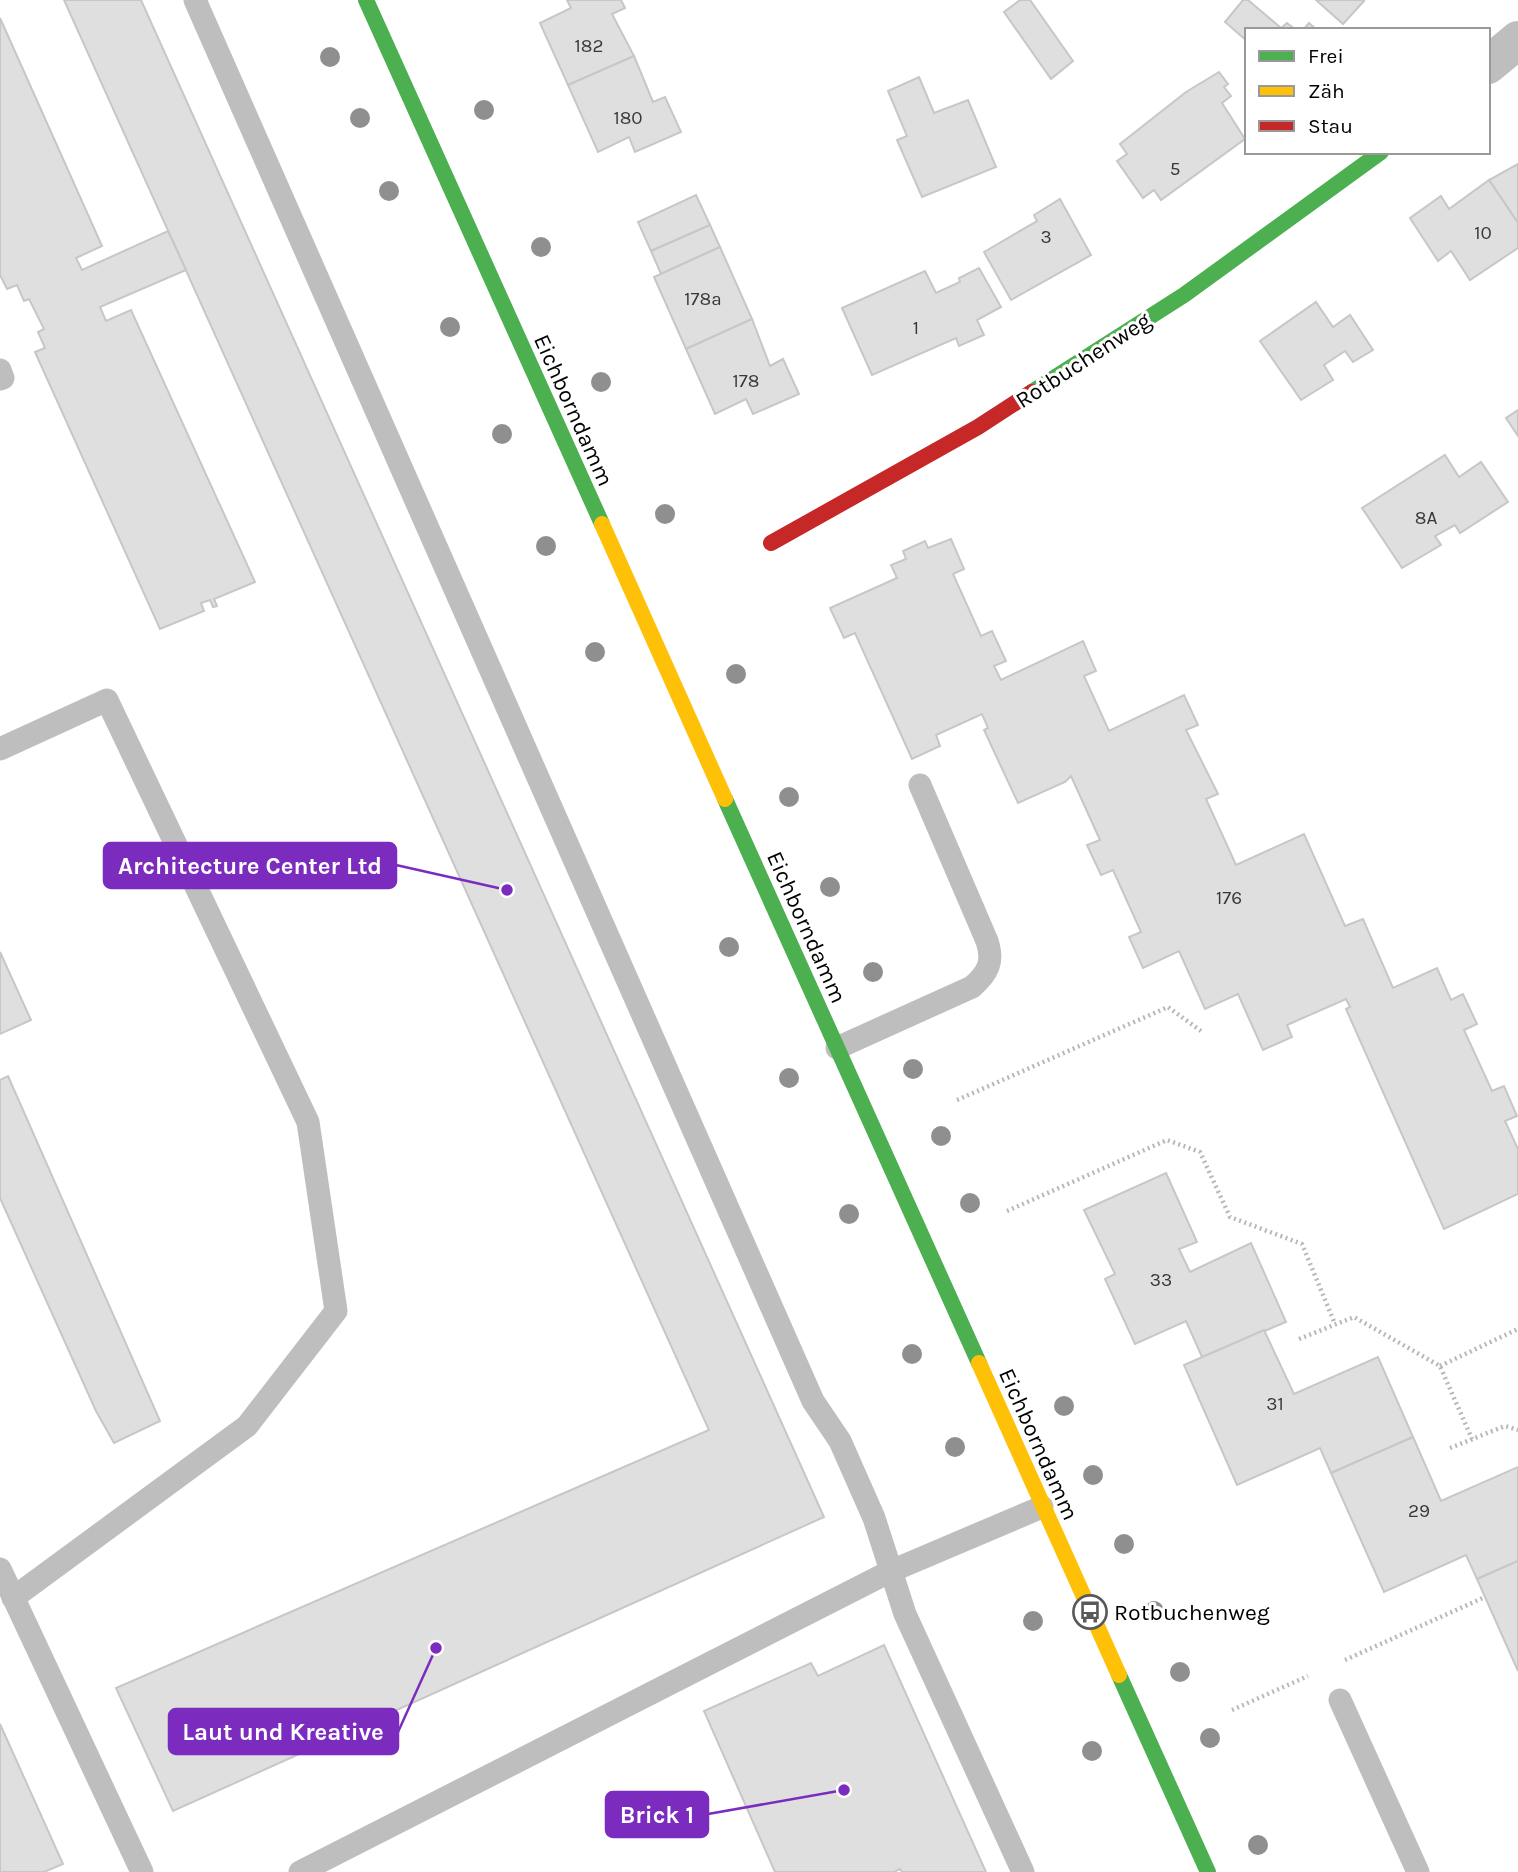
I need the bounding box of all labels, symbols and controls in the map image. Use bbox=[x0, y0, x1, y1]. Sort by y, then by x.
legend bbox=[1245, 28, 1490, 154]
house number: 182 bbox=[575, 35, 603, 57]
text: Frei bbox=[1308, 44, 1344, 68]
text: Zäh bbox=[1308, 79, 1345, 103]
house number: 180 bbox=[613, 107, 643, 129]
text: Stau bbox=[1308, 114, 1353, 138]
house number: 5 bbox=[1170, 158, 1180, 180]
house number: 10 bbox=[1474, 222, 1492, 244]
house number: 3 bbox=[1040, 226, 1052, 248]
house number: 178a bbox=[684, 288, 722, 310]
street label: Rotbuchenweg bbox=[1011, 307, 1156, 414]
house number: 1 bbox=[913, 317, 919, 339]
street label: Eichborndamm bbox=[528, 330, 619, 490]
house number: 178 bbox=[733, 370, 759, 392]
house number: 8A bbox=[1415, 507, 1437, 529]
callout: Architecture Center Ltd bbox=[104, 843, 396, 888]
street label: Eichborndamm bbox=[761, 847, 852, 1007]
text: Architecture Center Ltd bbox=[118, 852, 382, 880]
house number: 176 bbox=[1216, 887, 1242, 909]
house number: 33 bbox=[1150, 1269, 1172, 1291]
street label: Eichborndamm bbox=[993, 1364, 1084, 1524]
house number: 31 bbox=[1266, 1393, 1284, 1415]
house number: 29 bbox=[1408, 1500, 1430, 1522]
bus stop icon: Rotbuchenweg bbox=[1071, 1593, 1109, 1631]
place label: Rotbuchenweg bbox=[1114, 1599, 1270, 1626]
callout: Laut und Kreative bbox=[169, 1709, 398, 1754]
text: Laut und Kreative bbox=[182, 1718, 384, 1746]
callout: Brick 1 bbox=[606, 1792, 708, 1837]
text: Brick 1 bbox=[620, 1801, 694, 1829]

